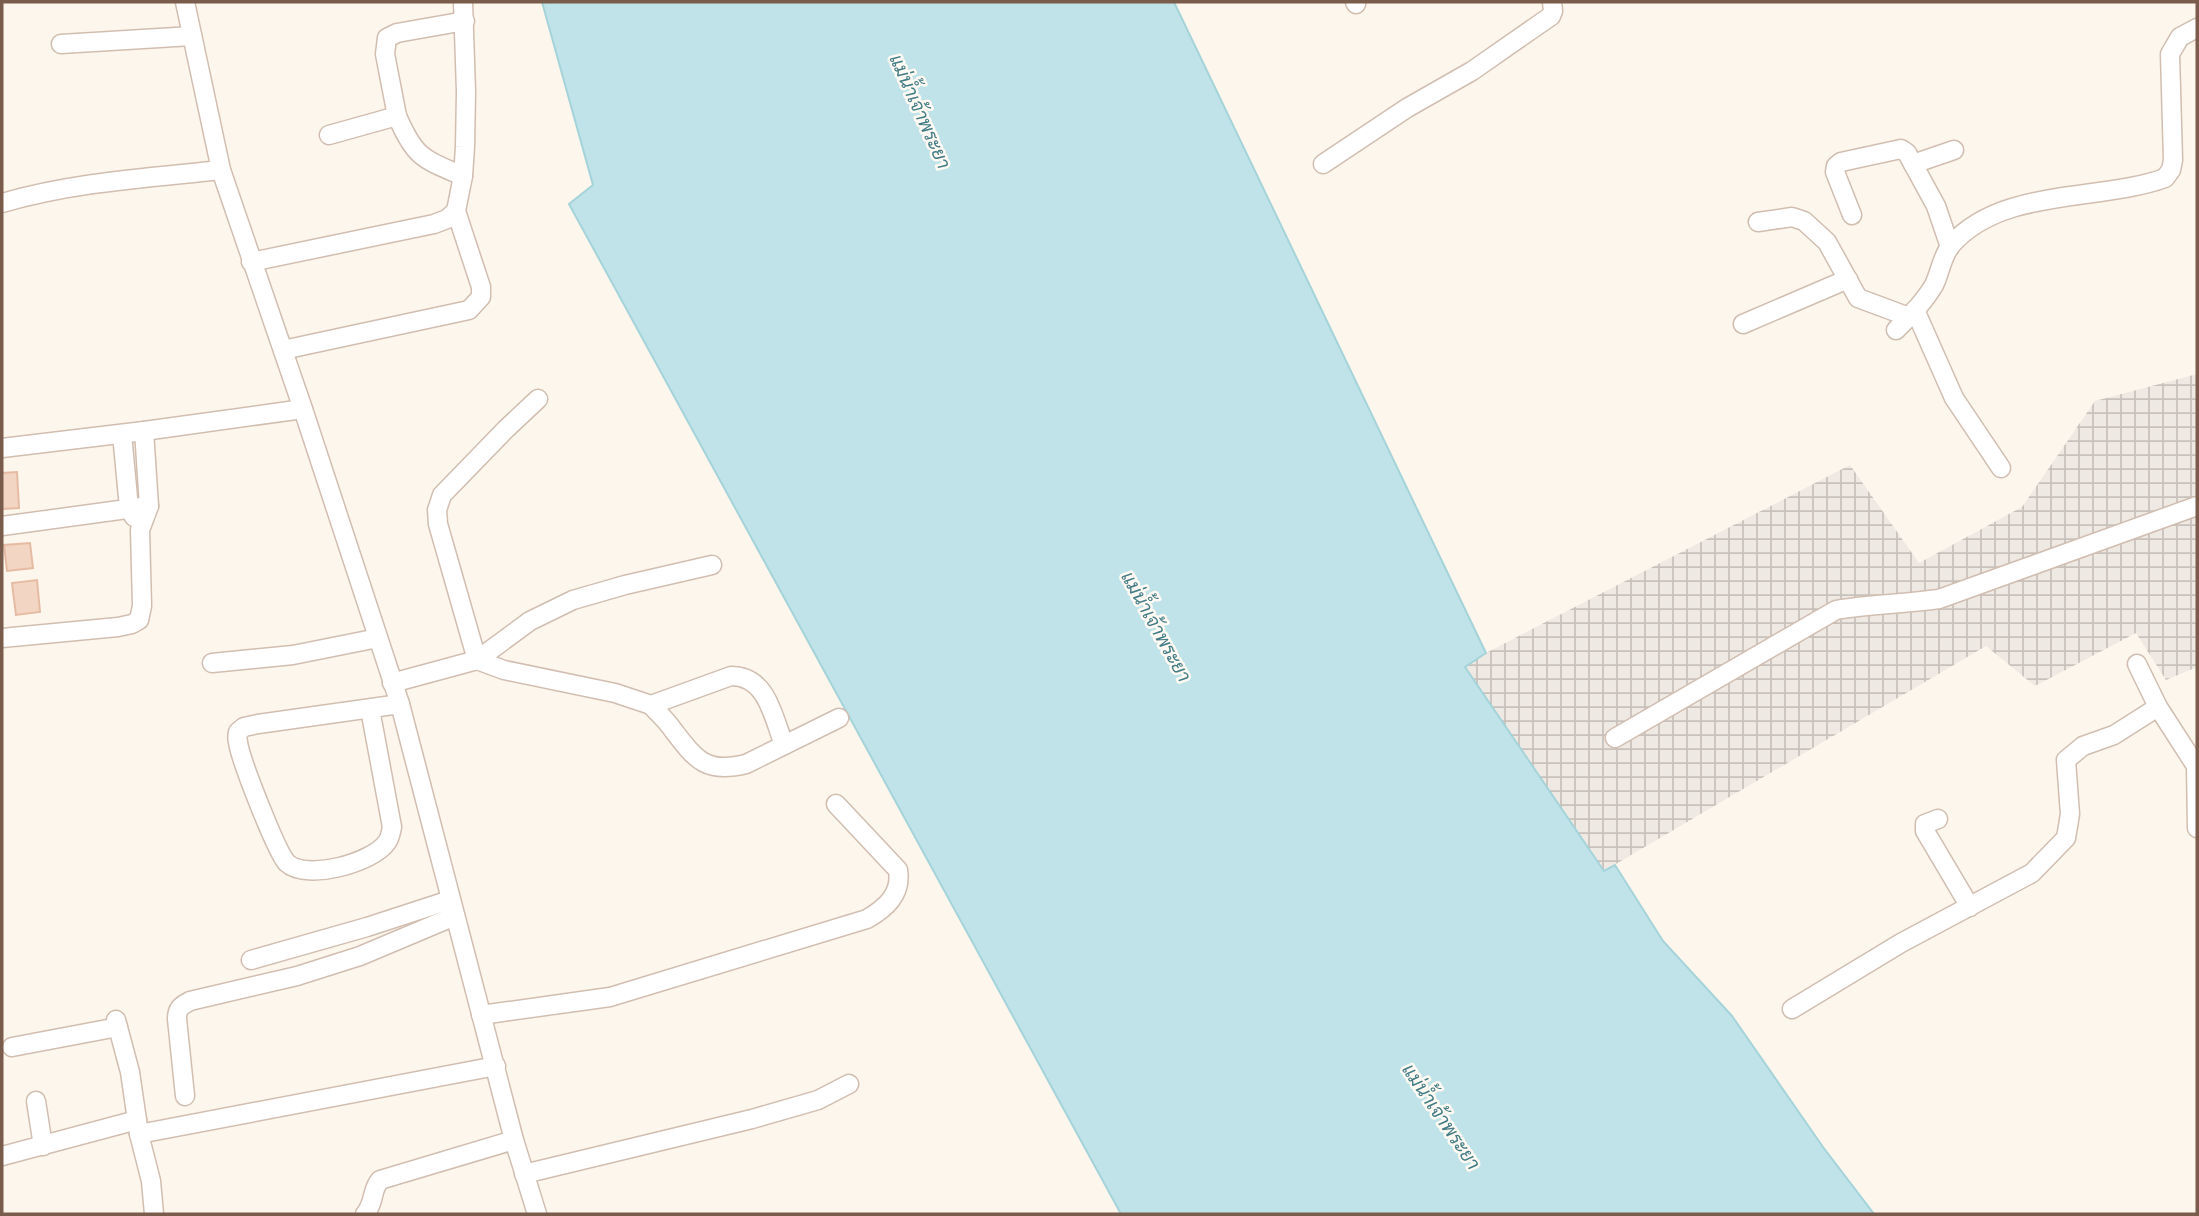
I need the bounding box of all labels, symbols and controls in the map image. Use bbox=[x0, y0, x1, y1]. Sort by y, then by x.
water label: แม่น้ำเจ้าพระยา bbox=[883, 49, 959, 173]
water label: แม่น้ำเจ้าพระยา bbox=[1115, 565, 1199, 687]
water label: แม่น้ำเจ้าพระยา bbox=[1396, 1057, 1488, 1175]

